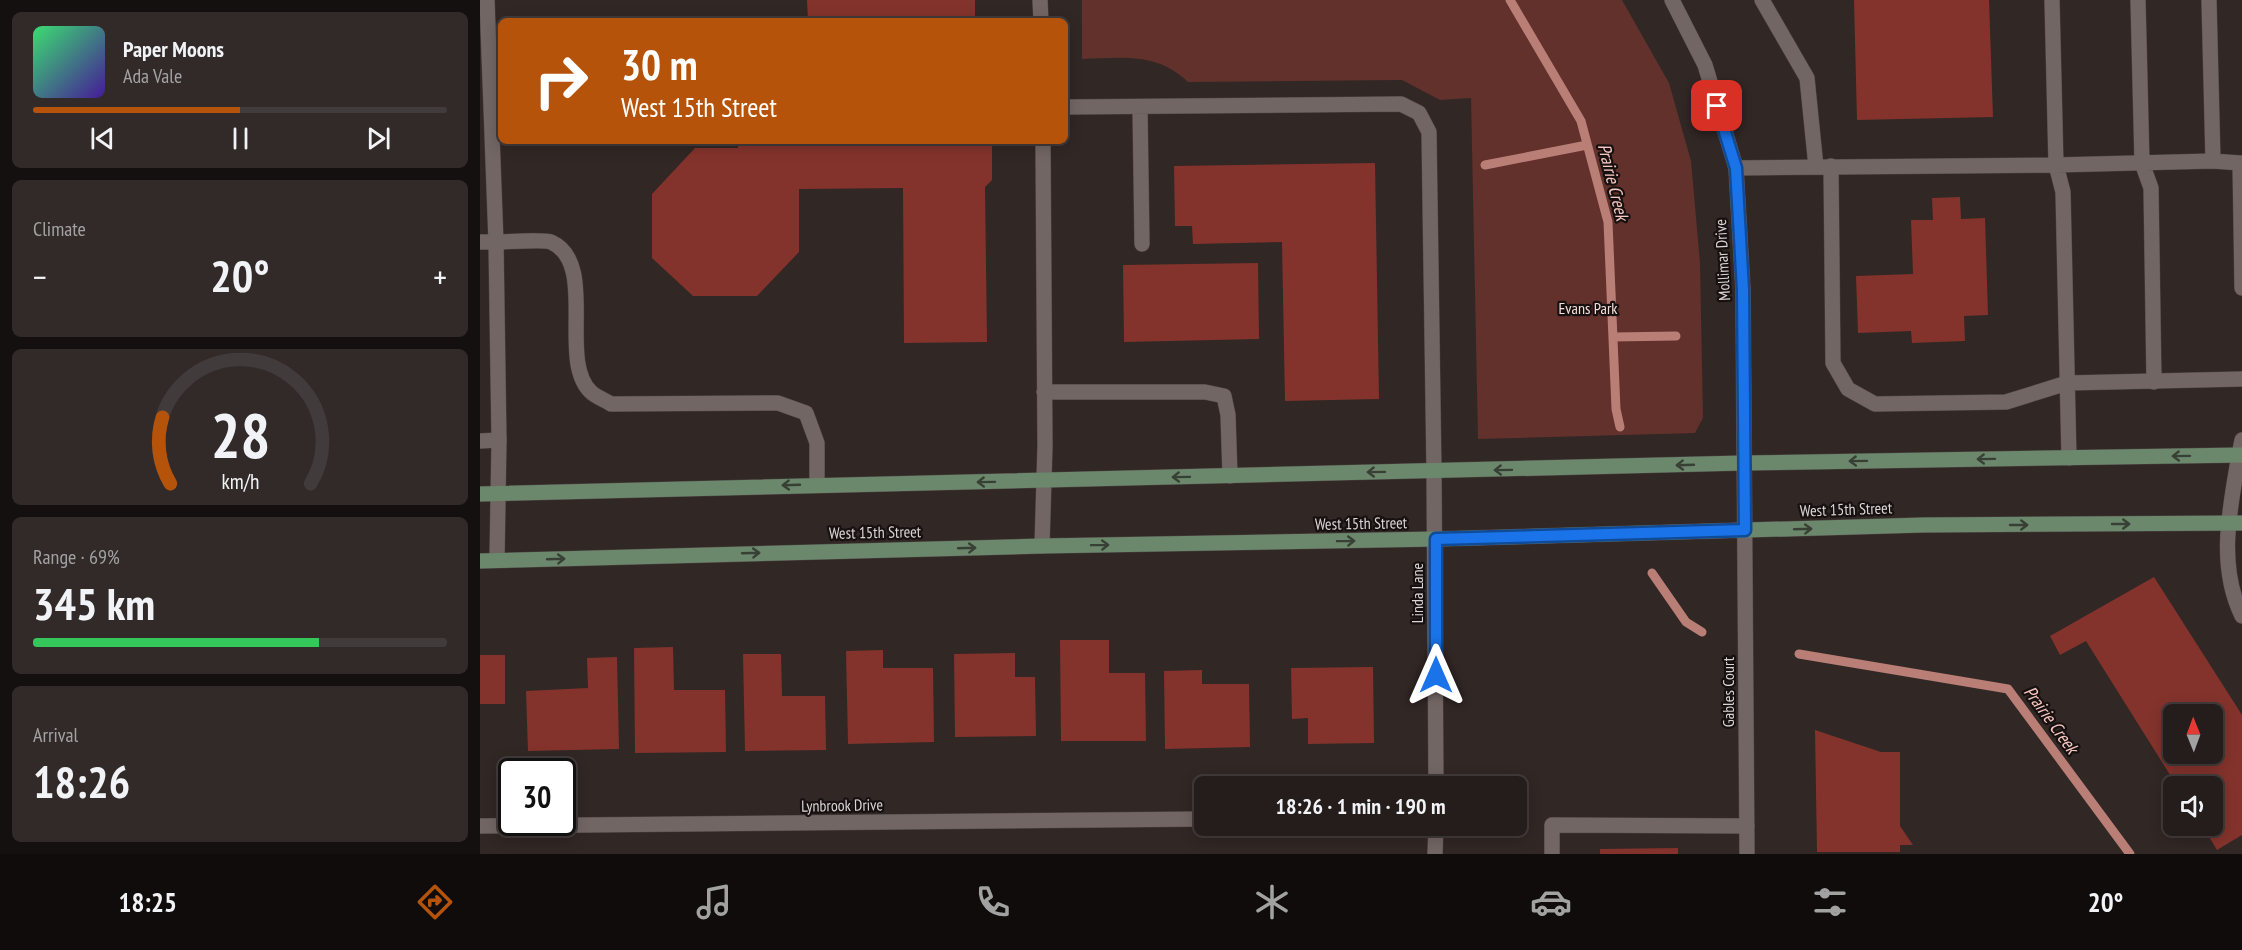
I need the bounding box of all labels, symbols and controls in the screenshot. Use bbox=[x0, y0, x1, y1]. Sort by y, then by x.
text: Paper Moons bbox=[123, 35, 224, 63]
text: 30 m bbox=[621, 37, 698, 92]
icon: right bbox=[522, 42, 600, 120]
text: Ada Vale bbox=[123, 63, 182, 89]
pin bbox=[1691, 80, 1742, 131]
icon: arrive bbox=[1700, 89, 1733, 122]
text: West 15th Street bbox=[621, 90, 777, 124]
icon: previous bbox=[86, 122, 119, 155]
icon: pause bbox=[224, 122, 257, 155]
icon: next bbox=[362, 122, 395, 155]
water label: Prairie Creek bbox=[1593, 141, 1635, 225]
text: Climate bbox=[33, 216, 86, 242]
street label: Mollimar Drive bbox=[1710, 219, 1734, 301]
text: 20° bbox=[210, 246, 270, 304]
text: − bbox=[33, 255, 47, 298]
text: + bbox=[433, 255, 447, 298]
park label: Evans Park bbox=[1558, 298, 1618, 318]
text: 28 bbox=[210, 394, 270, 475]
one-way arrow bbox=[2171, 450, 2191, 461]
one-way arrow bbox=[1976, 453, 1996, 465]
one-way arrow bbox=[1848, 455, 1868, 467]
one-way arrow bbox=[1676, 459, 1696, 471]
one-way arrow bbox=[1494, 464, 1514, 475]
text: km/h bbox=[221, 467, 259, 495]
one-way arrow bbox=[1366, 467, 1386, 478]
one-way arrow bbox=[1172, 471, 1192, 483]
one-way arrow bbox=[977, 476, 997, 487]
one-way arrow bbox=[782, 480, 802, 491]
street label: West 15th Street bbox=[1800, 497, 1893, 521]
street label: West 15th Street bbox=[1315, 512, 1408, 534]
one-way arrow bbox=[2111, 518, 2131, 530]
one-way arrow bbox=[2009, 519, 2029, 530]
street label: West 15th Street bbox=[829, 521, 922, 543]
one-way arrow bbox=[1793, 523, 1813, 534]
one-way arrow bbox=[1335, 535, 1355, 547]
one-way arrow bbox=[1090, 539, 1110, 551]
one-way arrow bbox=[957, 542, 977, 554]
text: Range · 69% bbox=[33, 544, 120, 570]
one-way arrow bbox=[740, 548, 760, 559]
one-way arrow bbox=[545, 553, 565, 564]
street label: Linda Lane bbox=[1407, 563, 1427, 623]
text: 345 km bbox=[33, 574, 155, 632]
position arrow bbox=[1404, 643, 1468, 707]
street label: Gables Court bbox=[1718, 656, 1738, 727]
water label: Prairie Creek bbox=[2019, 681, 2085, 760]
north arrow bbox=[2163, 704, 2223, 764]
map controls bbox=[2163, 704, 2223, 836]
text: Arrival bbox=[33, 722, 78, 748]
text: 18:26 bbox=[33, 752, 130, 810]
speed limit sign: 30 bbox=[498, 758, 576, 836]
button: sound bbox=[2163, 776, 2223, 836]
text: 18:26 · 1 min · 190 m bbox=[1275, 792, 1446, 820]
street label: Lynbrook Drive bbox=[801, 794, 883, 816]
icon: directions bbox=[414, 881, 456, 923]
icon: music bbox=[693, 881, 735, 923]
icon: phone bbox=[972, 881, 1014, 923]
icon: climate bbox=[1251, 881, 1293, 923]
icon: car bbox=[1530, 881, 1572, 923]
icon: filters bbox=[1809, 881, 1851, 923]
text: 18:25 bbox=[118, 885, 177, 919]
text: 20° bbox=[2088, 885, 2123, 919]

